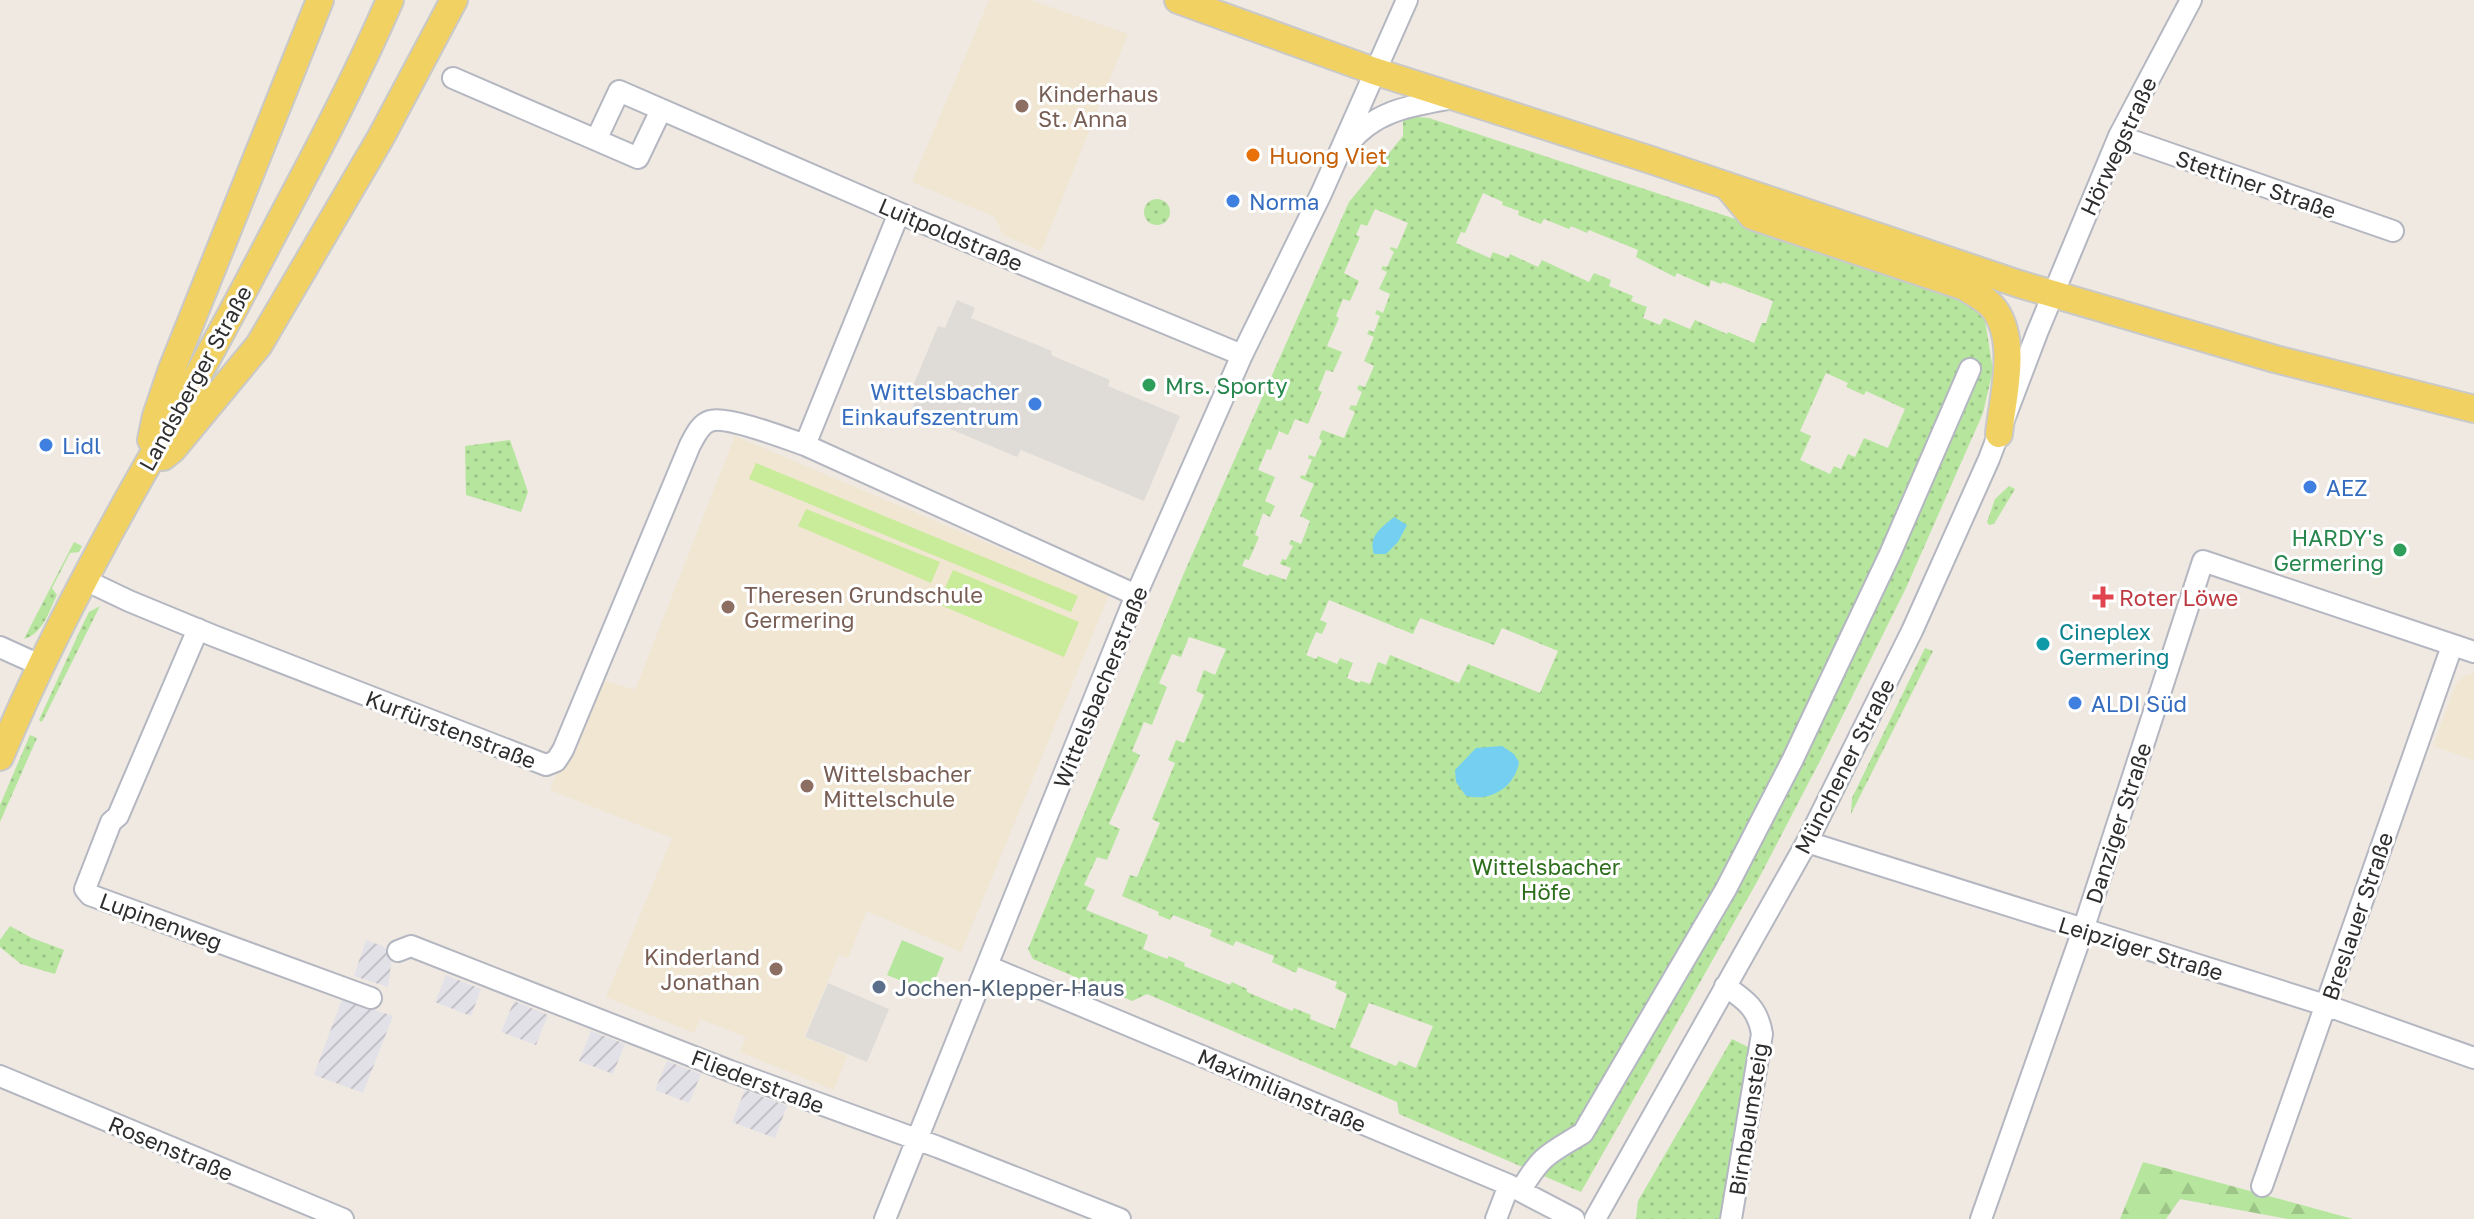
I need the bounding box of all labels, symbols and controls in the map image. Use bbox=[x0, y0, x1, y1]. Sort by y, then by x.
street label: Hörwegstraße bbox=[2074, 72, 2162, 220]
place label: Kinderhaus St. Anna bbox=[1038, 80, 1158, 132]
marker: Kinderhaus St. Anna bbox=[1013, 97, 1031, 115]
place label: Huong Viet bbox=[1269, 142, 1387, 169]
street label: Stettiner Straße bbox=[2172, 144, 2340, 224]
marker: Huong Viet bbox=[1244, 146, 1262, 164]
place label: Norma bbox=[1249, 188, 1319, 215]
street label: Luitpoldstraße bbox=[875, 191, 1027, 277]
marker: Norma bbox=[1224, 192, 1242, 210]
street label: Landsberger Straße bbox=[133, 281, 257, 475]
place label: Mrs. Sporty bbox=[1165, 372, 1288, 399]
marker: Mrs. Sporty bbox=[1140, 376, 1158, 394]
place label: Wittelsbacher Einkaufszentrum bbox=[841, 378, 1019, 430]
marker: Wittelsbacher Einkaufszentrum bbox=[1026, 395, 1044, 413]
place label: Lidl bbox=[62, 432, 101, 459]
marker: Lidl bbox=[37, 436, 55, 454]
place label: AEZ bbox=[2326, 474, 2367, 501]
marker: AEZ bbox=[2301, 478, 2319, 496]
place label: HARDY's Germering bbox=[2273, 524, 2384, 576]
marker: HARDY's Germering bbox=[2391, 541, 2409, 559]
place label: Theresen Grundschule Germering bbox=[744, 581, 983, 633]
street label: Wittelsbacherstraße bbox=[1047, 582, 1153, 792]
place label: Roter Löwe bbox=[2119, 584, 2238, 611]
marker: Roter Löwe bbox=[2094, 588, 2112, 606]
marker: Theresen Grundschule Germering bbox=[719, 598, 737, 616]
place label: Cineplex Germering bbox=[2059, 618, 2170, 670]
marker: Cineplex Germering bbox=[2034, 635, 2052, 653]
street label: Münchener Straße bbox=[1788, 674, 1900, 858]
street label: Kurfürstenstraße bbox=[362, 684, 540, 774]
place label: ALDI Süd bbox=[2091, 690, 2187, 717]
marker: ALDI Süd bbox=[2066, 694, 2084, 712]
street label: Danziger Straße bbox=[2079, 739, 2157, 907]
place label: Wittelsbacher Mittelschule bbox=[823, 760, 972, 812]
marker: Wittelsbacher Mittelschule bbox=[798, 777, 816, 795]
street label: Breslauer Straße bbox=[2316, 828, 2398, 1004]
park label: Wittelsbacher Höfe bbox=[1472, 853, 1621, 905]
street label: Lupinenweg bbox=[96, 886, 226, 956]
street label: Leipziger Straße bbox=[2055, 910, 2227, 986]
place label: Kinderland Jonathan bbox=[644, 943, 760, 995]
marker: Kinderland Jonathan bbox=[767, 960, 785, 978]
place label: Jochen-Klepper-Haus bbox=[895, 974, 1125, 1001]
marker: Jochen-Klepper-Haus bbox=[870, 978, 888, 996]
street label: Birnbaumsteig bbox=[1723, 1041, 1773, 1197]
street label: Maximilianstraße bbox=[1194, 1042, 1370, 1138]
street label: Fliederstraße bbox=[688, 1043, 828, 1119]
street label: Rosenstraße bbox=[105, 1110, 237, 1186]

